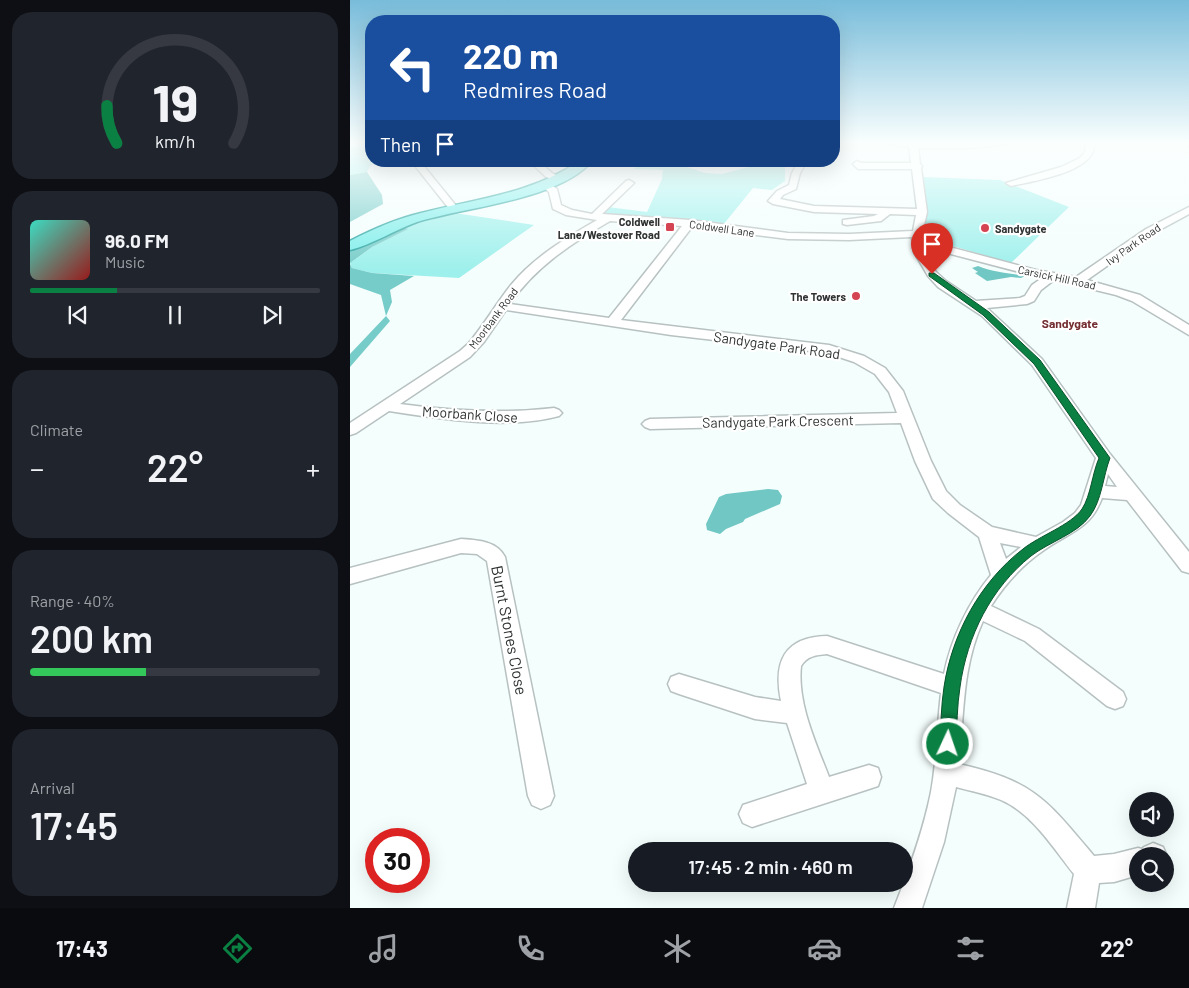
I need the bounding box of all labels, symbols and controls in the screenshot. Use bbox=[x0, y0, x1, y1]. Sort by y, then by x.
text: 220 m bbox=[463, 34, 558, 76]
icon: left bbox=[380, 35, 445, 100]
text: 19 bbox=[152, 70, 198, 132]
text: Redmires Road bbox=[463, 76, 607, 102]
text: km/h bbox=[155, 130, 195, 152]
icon: arrive bbox=[431, 130, 459, 158]
text: Then bbox=[380, 133, 421, 156]
place label: Coldwell Lane/Westover Road bbox=[558, 215, 660, 241]
street label: Coldwell Lane bbox=[689, 217, 756, 239]
street label: Ivy Park Road bbox=[1103, 220, 1163, 268]
marker: Coldwell Lane/Westover Road bbox=[664, 221, 676, 233]
marker: Sandygate bbox=[979, 222, 991, 234]
place label: Sandygate bbox=[995, 222, 1047, 235]
pin bbox=[911, 223, 953, 274]
text: 96.0 FM bbox=[105, 229, 169, 252]
icon: arrive bbox=[918, 230, 946, 258]
text: Music bbox=[105, 252, 145, 271]
street label: Carsick Hill Road bbox=[1017, 262, 1097, 292]
street label: Moorbank Road bbox=[466, 285, 520, 351]
place label: The Towers bbox=[790, 290, 846, 303]
marker: The Towers bbox=[850, 290, 862, 302]
icon: previous bbox=[64, 301, 92, 329]
icon: pause bbox=[161, 301, 189, 329]
icon: next bbox=[258, 301, 286, 329]
district label: Sandygate bbox=[1042, 316, 1099, 330]
street label: Sandygate Park Road bbox=[713, 328, 841, 362]
street label: Moorbank Close bbox=[421, 402, 519, 426]
street label: Sandygate Park Crescent bbox=[702, 411, 854, 431]
text: Climate bbox=[30, 420, 83, 439]
text: 22° bbox=[147, 444, 203, 490]
text: − bbox=[30, 451, 44, 485]
text: + bbox=[306, 451, 320, 485]
street label: Burnt Stones Close bbox=[488, 564, 532, 696]
text: Range · 40% bbox=[30, 591, 115, 610]
text: 200 km bbox=[30, 615, 153, 661]
position arrow bbox=[921, 717, 973, 769]
text: Arrival bbox=[30, 778, 75, 797]
map controls bbox=[1129, 792, 1174, 892]
button: sound bbox=[1129, 792, 1174, 837]
text: 17:45 bbox=[30, 802, 118, 848]
speed limit sign: 30 bbox=[365, 828, 430, 893]
button: search bbox=[1129, 847, 1174, 892]
text: 17:45 · 2 min · 460 m bbox=[688, 855, 853, 878]
icon: directions bbox=[220, 931, 255, 966]
icon: music bbox=[366, 931, 401, 966]
icon: phone bbox=[513, 931, 548, 966]
icon: climate bbox=[660, 931, 695, 966]
icon: car bbox=[807, 931, 842, 966]
icon: filters bbox=[953, 931, 988, 966]
text: 17:43 bbox=[56, 935, 108, 961]
text: 22° bbox=[1100, 935, 1133, 961]

